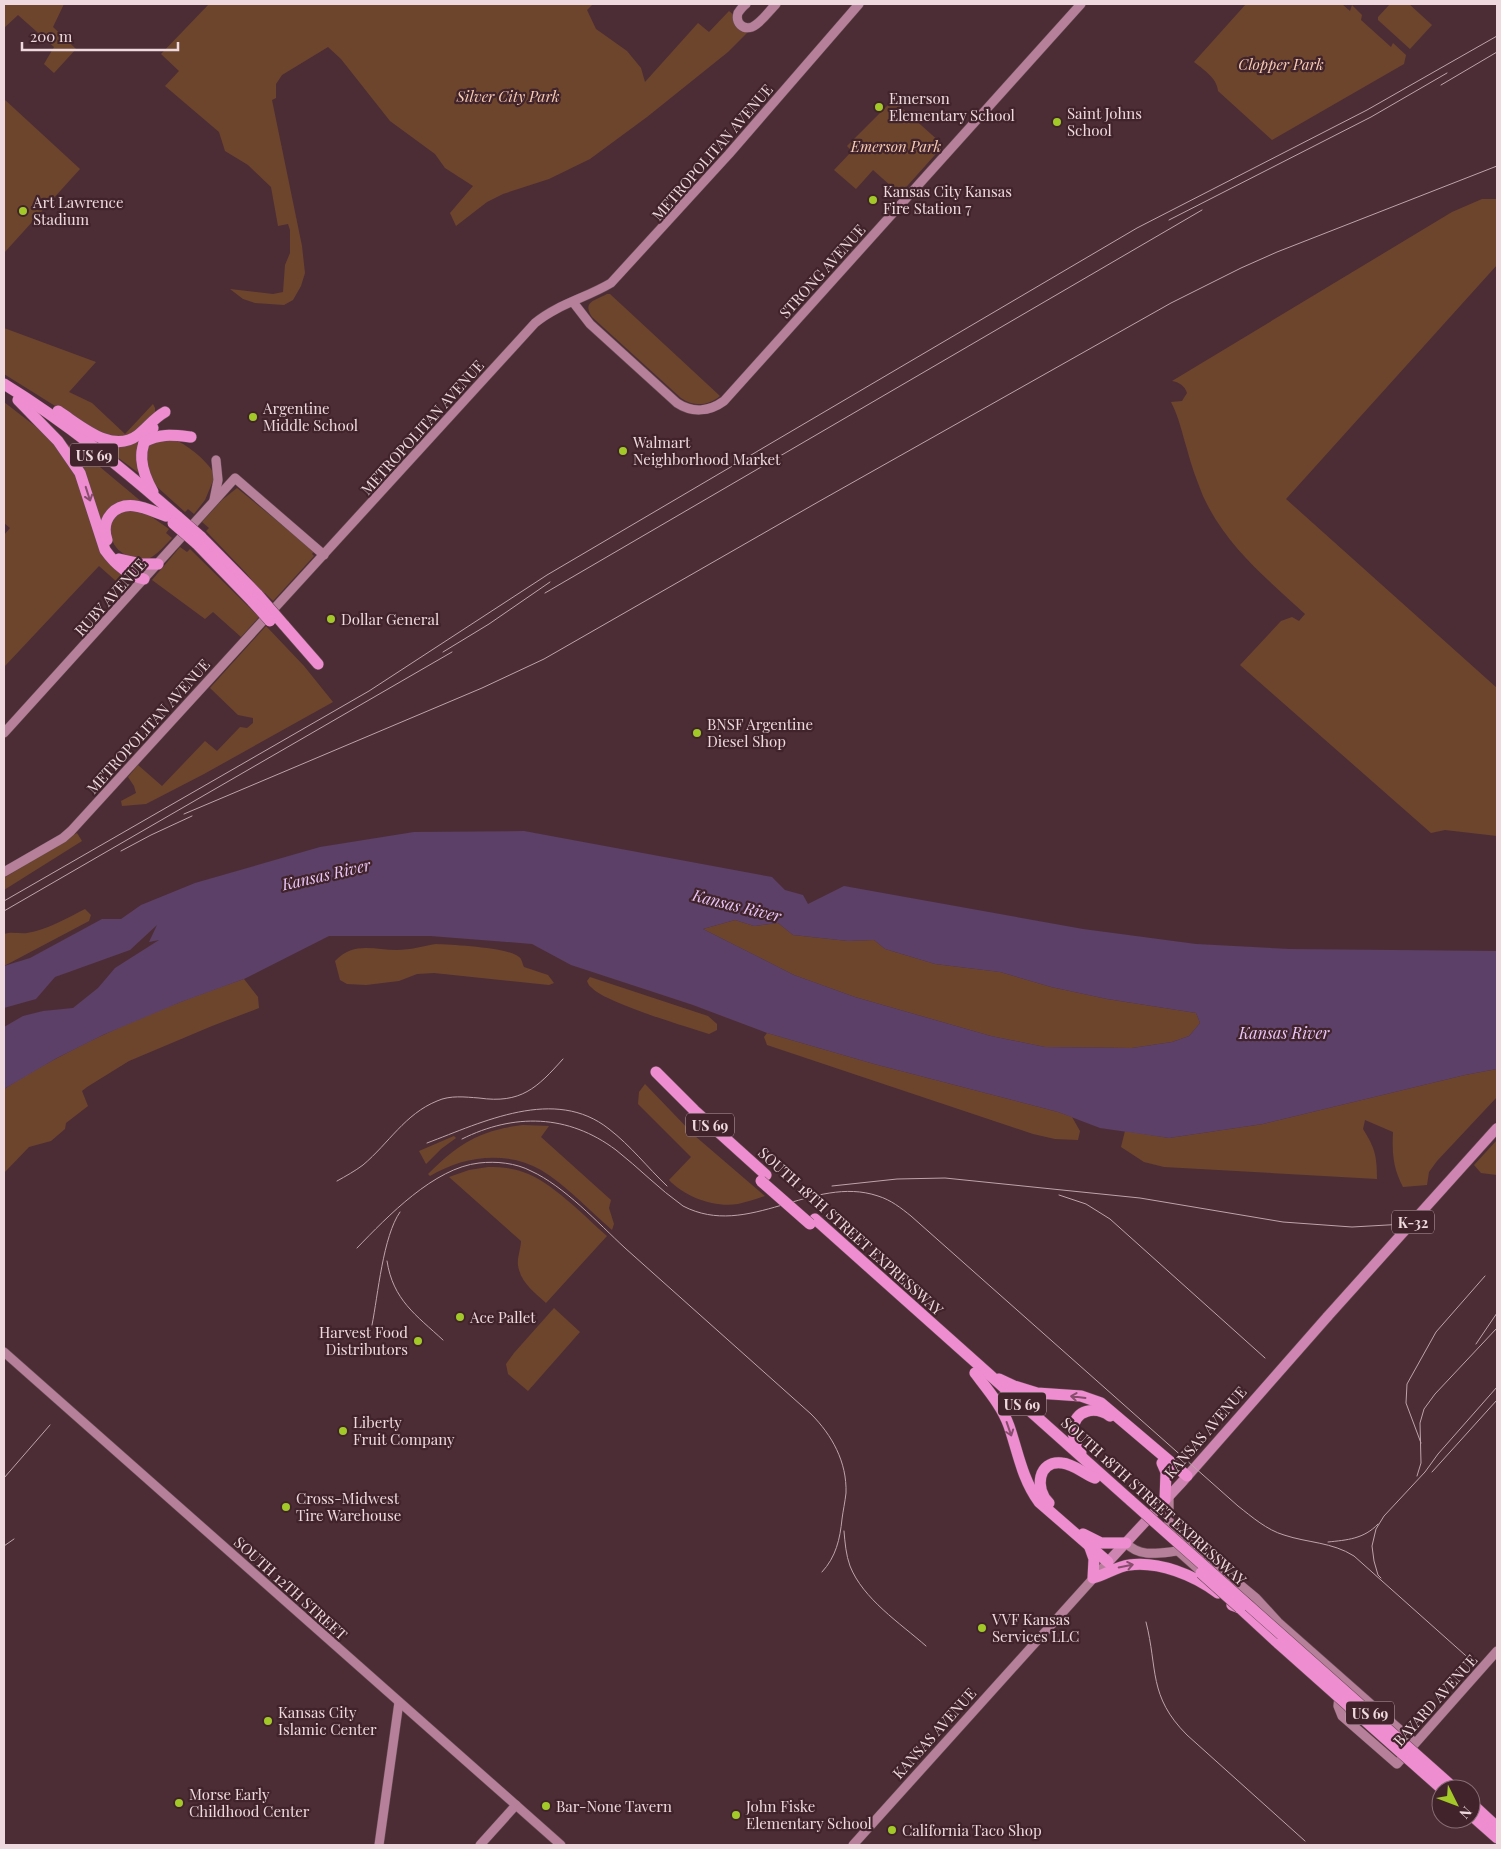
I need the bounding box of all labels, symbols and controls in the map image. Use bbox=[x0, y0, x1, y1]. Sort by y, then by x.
scale bar bbox=[22, 20, 179, 52]
text: 200 m bbox=[30, 26, 73, 46]
park label: Clopper Park bbox=[1238, 54, 1324, 74]
street label: METROPOLITAN AVENUE bbox=[647, 80, 777, 224]
park label: Silver City Park bbox=[455, 86, 560, 106]
place label: Emerson Elementary School bbox=[889, 88, 1015, 125]
marker: Emerson Elementary School bbox=[873, 101, 885, 113]
place label: Saint Johns School bbox=[1067, 103, 1142, 140]
marker: Saint Johns School bbox=[1051, 116, 1063, 128]
park label: Emerson Park bbox=[850, 136, 941, 156]
place label: Kansas City Kansas Fire Station 7 bbox=[883, 181, 1012, 218]
place label: Art Lawrence Stadium bbox=[32, 192, 123, 229]
marker: Kansas City Kansas Fire Station 7 bbox=[867, 194, 879, 206]
marker: Art Lawrence Stadium bbox=[17, 205, 29, 217]
street label: STRONG AVENUE bbox=[775, 220, 869, 322]
street label: METROPOLITAN AVENUE bbox=[356, 355, 488, 499]
place label: Argentine Middle School bbox=[262, 398, 358, 435]
marker: Argentine Middle School bbox=[247, 411, 259, 423]
place label: Walmart Neighborhood Market bbox=[632, 432, 781, 469]
road number: US 69 bbox=[70, 444, 118, 466]
marker: Walmart Neighborhood Market bbox=[617, 445, 629, 457]
one-way arrow bbox=[83, 486, 93, 502]
street label: RUBY AVENUE bbox=[70, 554, 150, 640]
place label: Dollar General bbox=[341, 609, 439, 629]
marker: Dollar General bbox=[325, 613, 337, 625]
street label: METROPOLITAN AVENUE bbox=[82, 654, 214, 798]
place label: BNSF Argentine Diesel Shop bbox=[707, 714, 813, 751]
marker: BNSF Argentine Diesel Shop bbox=[691, 727, 703, 739]
water label: Kansas River bbox=[279, 853, 374, 895]
water label: Kansas River bbox=[690, 884, 785, 926]
water label: Kansas River bbox=[1238, 1022, 1330, 1043]
road number: US 69 bbox=[686, 1114, 734, 1136]
street label: SOUTH 18TH STREET EXPRESSWAY bbox=[754, 1142, 948, 1320]
road number: K-32 bbox=[1392, 1210, 1434, 1234]
place label: Ace Pallet bbox=[469, 1307, 536, 1327]
marker: Ace Pallet bbox=[454, 1311, 466, 1323]
place label: Harvest Food Distributors bbox=[319, 1322, 408, 1359]
marker: Harvest Food Distributors bbox=[412, 1335, 424, 1347]
street label: KANSAS AVENUE bbox=[1160, 1382, 1250, 1482]
road number: US 69 bbox=[998, 1392, 1046, 1416]
one-way arrow bbox=[1071, 1392, 1087, 1402]
place label: Liberty Fruit Company bbox=[353, 1412, 455, 1449]
street label: SOUTH 18TH STREET EXPRESSWAY bbox=[1057, 1412, 1251, 1590]
one-way arrow bbox=[1005, 1421, 1015, 1437]
marker: Liberty Fruit Company bbox=[337, 1425, 349, 1437]
place label: Cross-Midwest Tire Warehouse bbox=[296, 1488, 401, 1525]
marker: Cross-Midwest Tire Warehouse bbox=[280, 1501, 292, 1513]
street label: SOUTH 12TH STREET bbox=[230, 1532, 352, 1644]
one-way arrow bbox=[1118, 1561, 1134, 1571]
place label: VVF Kansas Services LLC bbox=[991, 1609, 1079, 1646]
marker: VVF Kansas Services LLC bbox=[976, 1622, 988, 1634]
street label: BAYARD AVENUE bbox=[1389, 1650, 1481, 1750]
street label: KANSAS AVENUE bbox=[888, 1683, 980, 1783]
place label: Kansas City Islamic Center bbox=[278, 1702, 377, 1739]
road number: US 69 bbox=[1346, 1702, 1394, 1725]
marker: Kansas City Islamic Center bbox=[262, 1715, 274, 1727]
north arrow bbox=[1431, 1779, 1481, 1829]
place label: Morse Early Childhood Center bbox=[189, 1784, 310, 1821]
place label: Bar-None Tavern bbox=[556, 1796, 672, 1816]
place label: John Fiske Elementary School bbox=[745, 1796, 872, 1833]
marker: Morse Early Childhood Center bbox=[173, 1797, 185, 1809]
marker: Bar-None Tavern bbox=[540, 1800, 552, 1812]
text: N bbox=[1456, 1803, 1476, 1823]
marker: John Fiske Elementary School bbox=[730, 1809, 742, 1821]
place label: California Taco Shop bbox=[902, 1820, 1042, 1840]
marker: California Taco Shop bbox=[886, 1824, 898, 1836]

